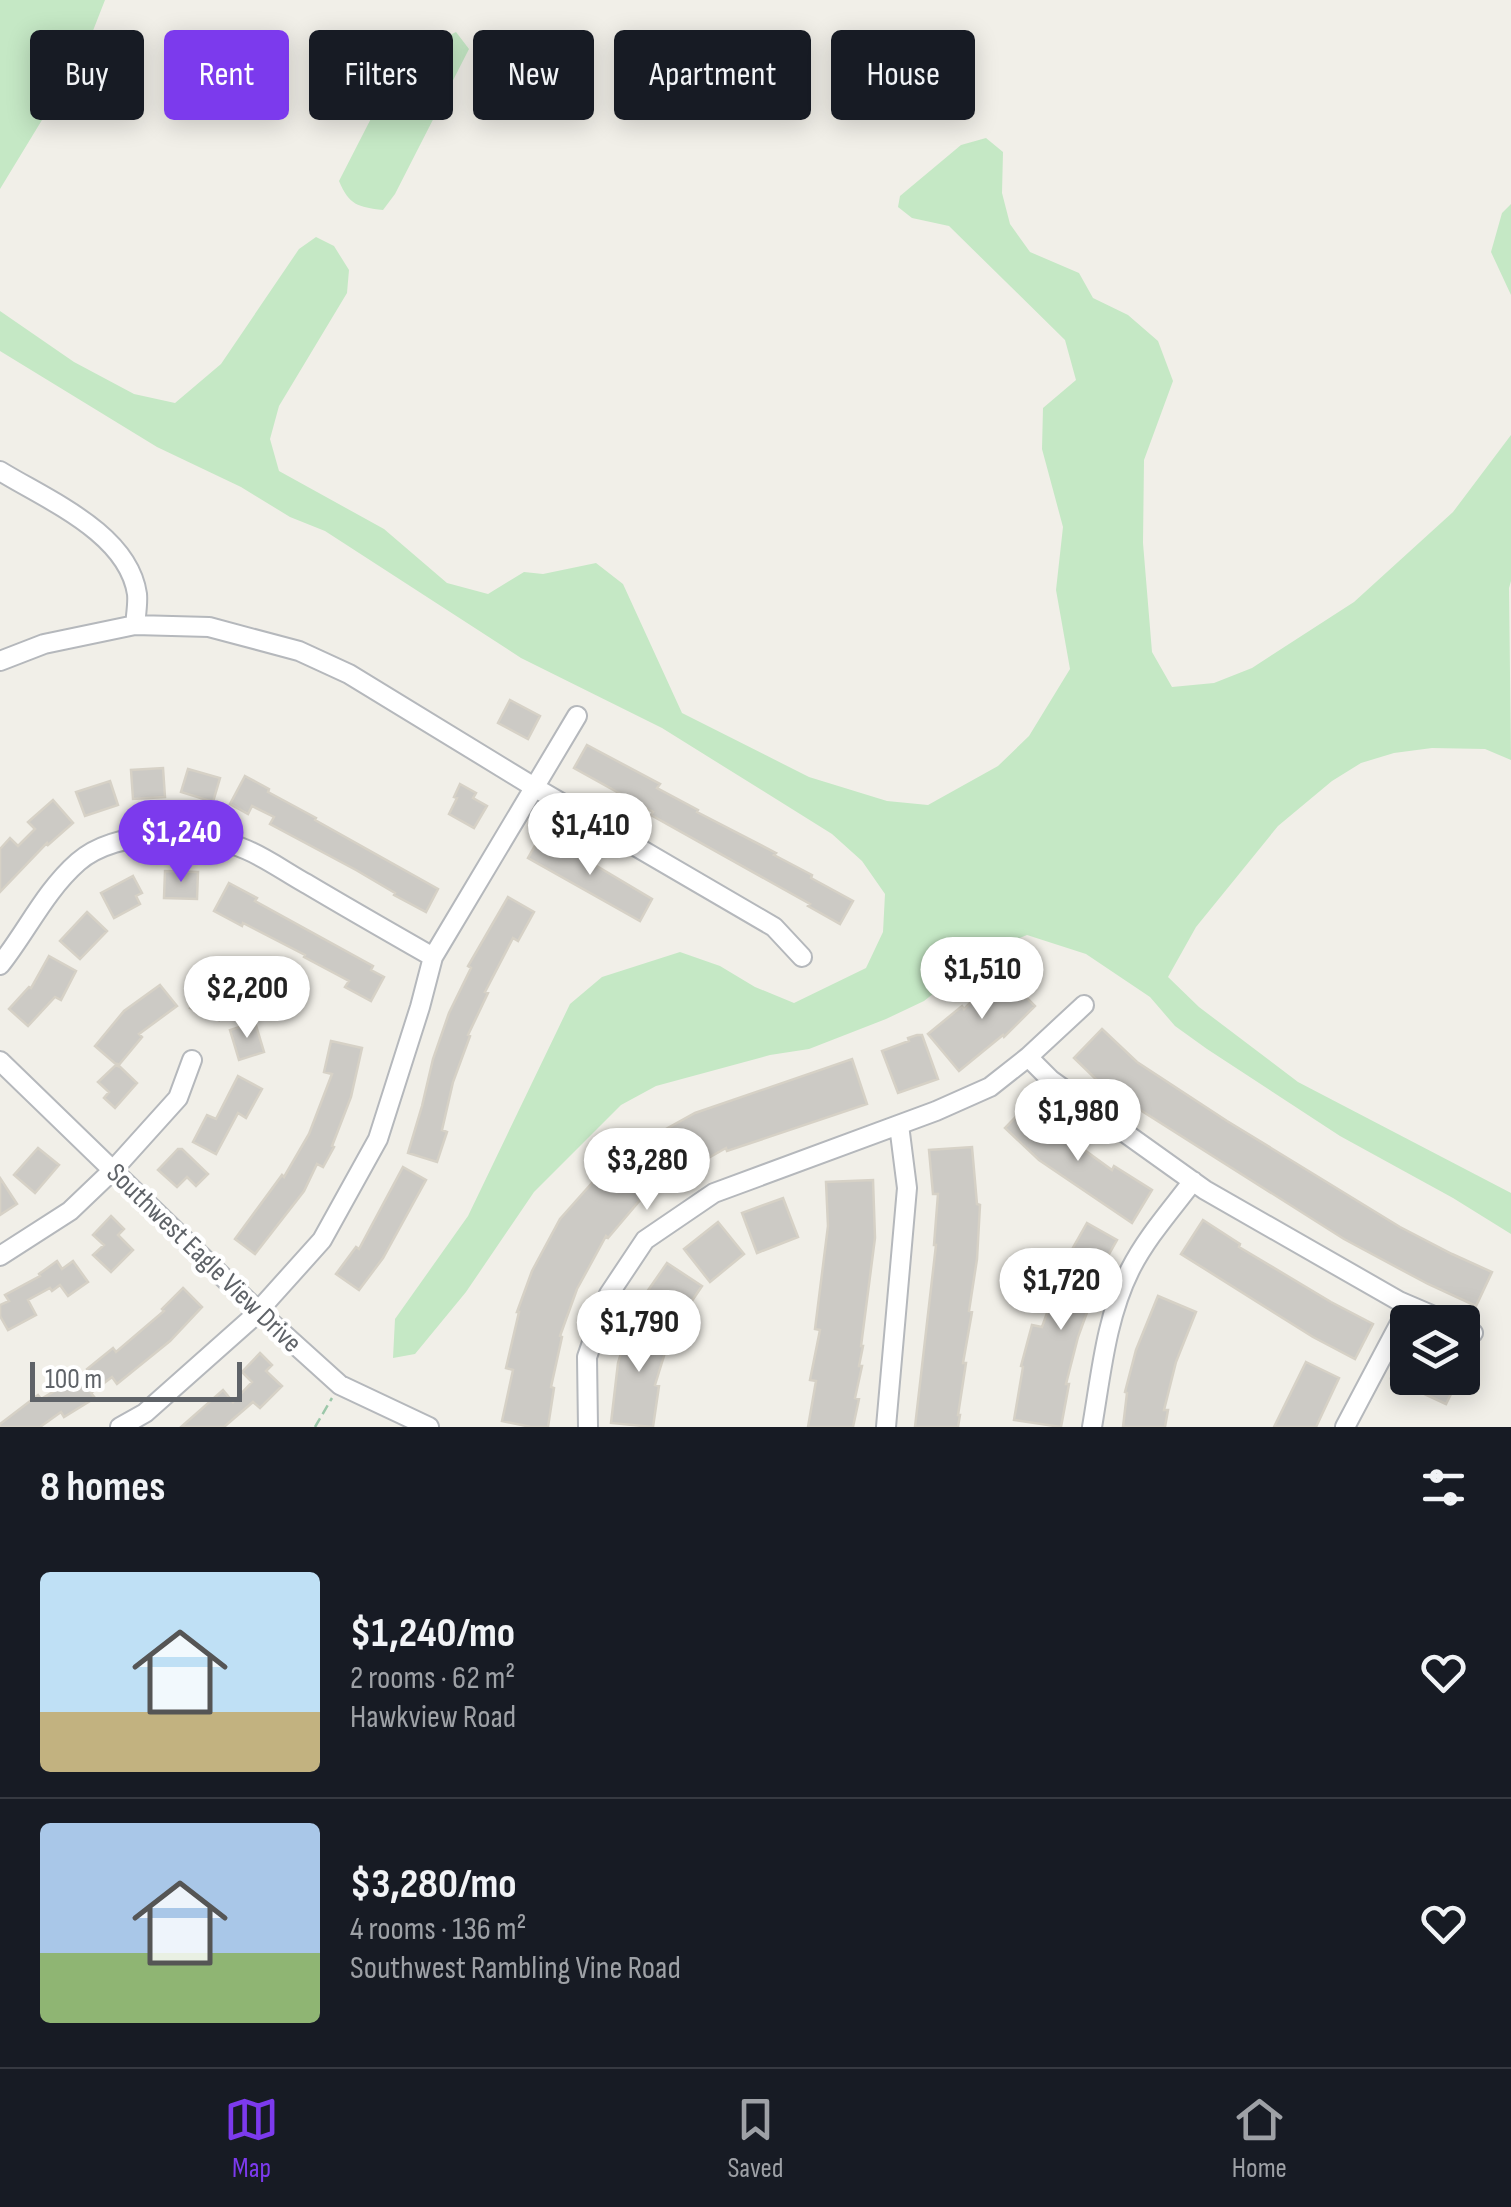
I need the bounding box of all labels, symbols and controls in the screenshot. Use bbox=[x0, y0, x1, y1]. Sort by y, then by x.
chip: Buy bbox=[30, 30, 144, 120]
chip: Rent bbox=[164, 30, 289, 120]
chip: Filters bbox=[309, 30, 453, 120]
chip: New bbox=[473, 30, 594, 120]
chip: Apartment bbox=[614, 30, 811, 120]
chip: House bbox=[831, 30, 975, 120]
pin: $1,410 bbox=[509, 793, 671, 878]
pin: $1,240 bbox=[100, 800, 262, 885]
text: $1,410 bbox=[550, 806, 630, 845]
text: $1,240 bbox=[140, 813, 222, 852]
pin: $1,510 bbox=[901, 937, 1063, 1022]
text: $1,510 bbox=[942, 950, 1022, 989]
pin: $2,200 bbox=[166, 956, 328, 1041]
text: $2,200 bbox=[206, 969, 288, 1008]
pin: $1,980 bbox=[997, 1079, 1159, 1164]
text: $1,980 bbox=[1037, 1092, 1119, 1131]
pin: $3,280 bbox=[566, 1128, 728, 1213]
text: $3,280 bbox=[606, 1141, 688, 1180]
street label: Southwest Eagle View Drive bbox=[100, 1157, 308, 1359]
pin: $1,720 bbox=[980, 1248, 1142, 1333]
text: $1,720 bbox=[1021, 1261, 1101, 1300]
pin: $1,790 bbox=[558, 1290, 720, 1375]
text: $1,790 bbox=[599, 1303, 679, 1342]
map controls bbox=[1390, 1305, 1480, 1395]
button: layers bbox=[1390, 1305, 1480, 1395]
scale bar bbox=[30, 1357, 242, 1402]
text: 100 m bbox=[45, 1363, 102, 1396]
icon: filters bbox=[1416, 1460, 1471, 1515]
text: 8 homes bbox=[40, 1462, 165, 1513]
text: $1,240/mo bbox=[350, 1608, 515, 1659]
icon: home bbox=[120, 1612, 240, 1732]
icon: heart bbox=[1416, 1645, 1471, 1700]
text: 2 rooms · 62 m² bbox=[350, 1659, 515, 1698]
text: Hawkview Road bbox=[350, 1698, 516, 1737]
text: $3,280/mo bbox=[350, 1859, 517, 1910]
icon: home bbox=[120, 1863, 240, 1983]
icon: heart bbox=[1416, 1896, 1471, 1951]
text: 4 rooms · 136 m² bbox=[350, 1910, 526, 1949]
text: Southwest Rambling Vine Road bbox=[350, 1949, 681, 1988]
tab: Map bbox=[224, 2092, 279, 2185]
tab: Saved bbox=[727, 2092, 784, 2185]
tab: Home bbox=[1232, 2092, 1287, 2185]

